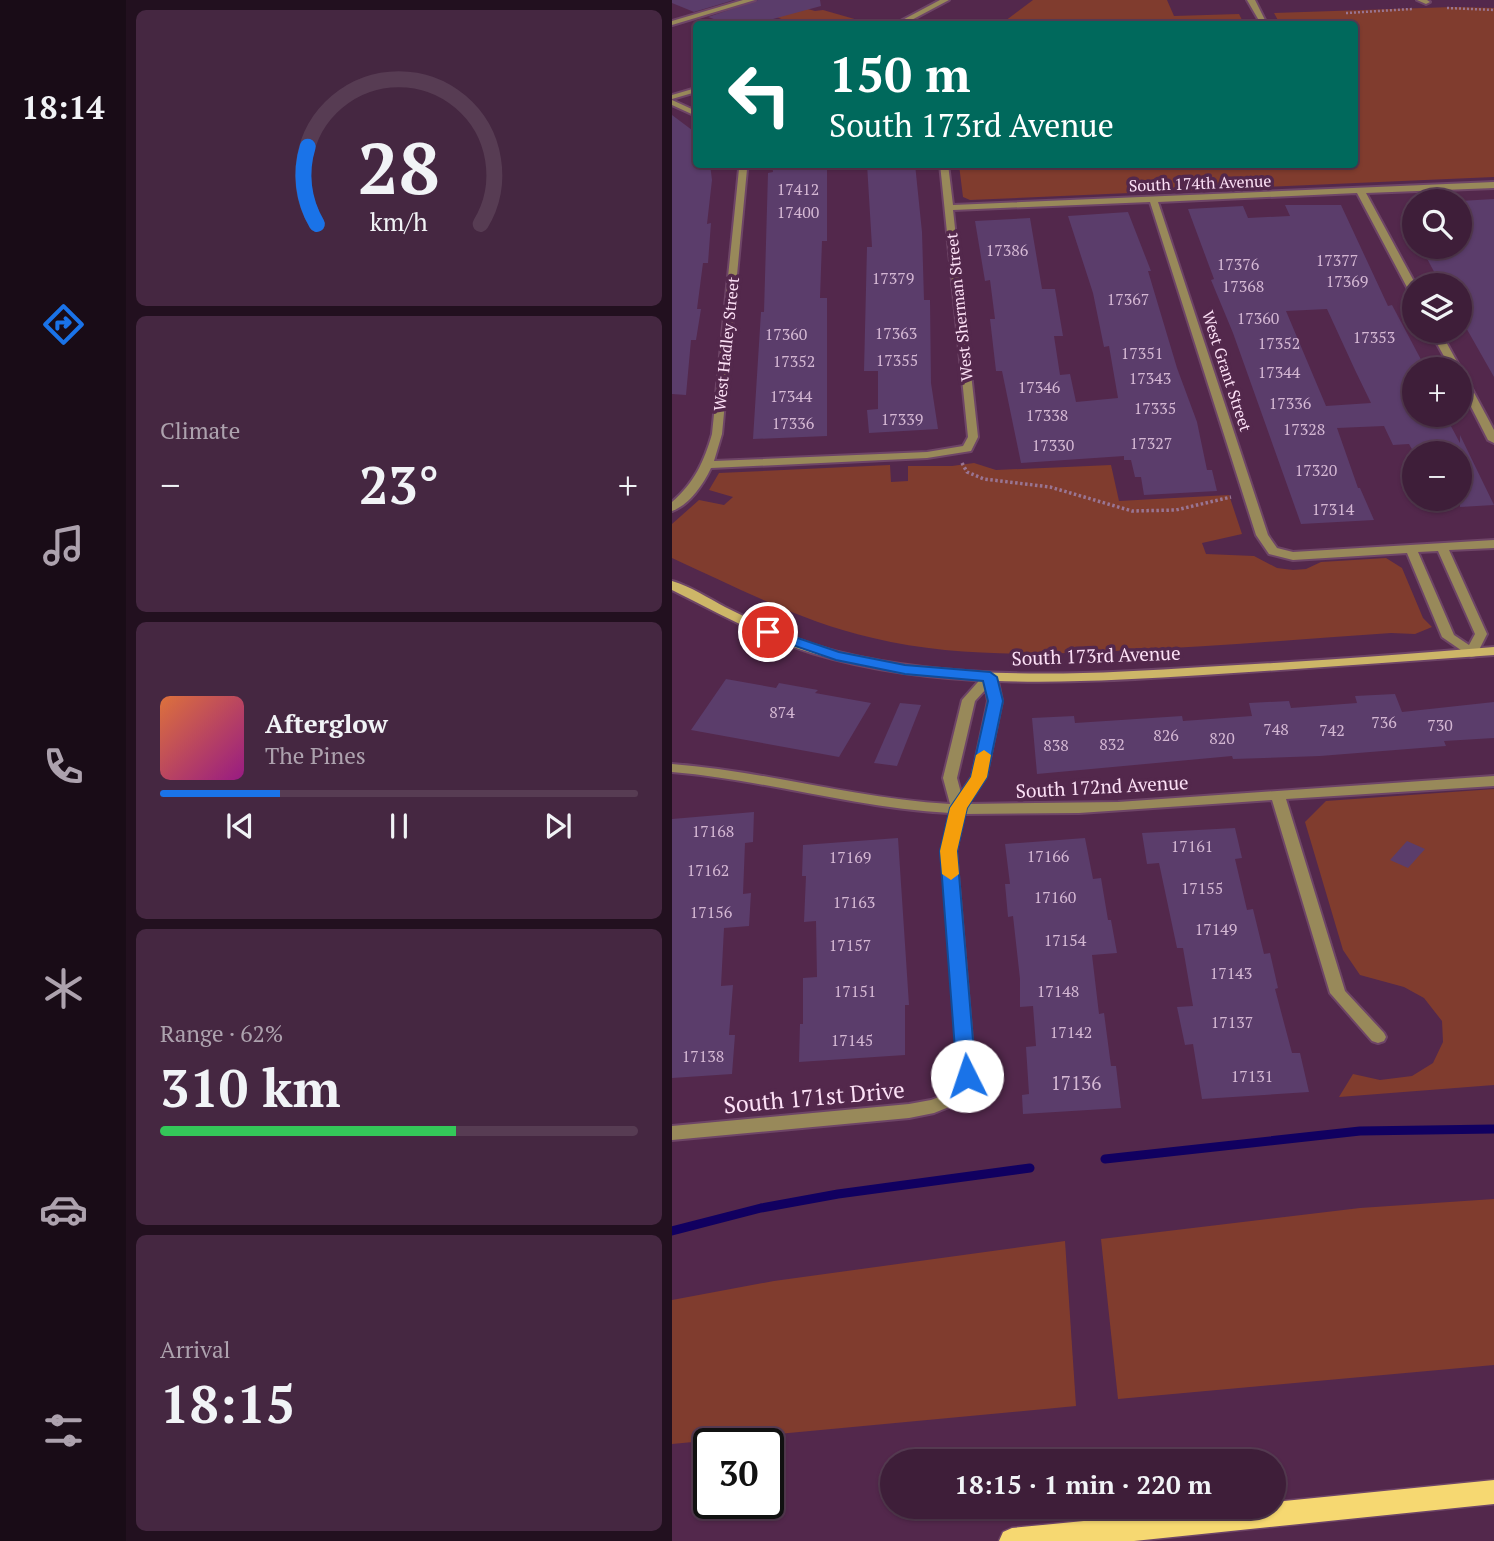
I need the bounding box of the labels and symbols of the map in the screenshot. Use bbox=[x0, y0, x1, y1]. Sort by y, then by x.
street label: South 174th Avenue bbox=[1128, 170, 1272, 196]
house number: 17412 bbox=[777, 178, 819, 200]
house number: 17400 bbox=[777, 201, 819, 223]
street label: West Sherman Street bbox=[940, 232, 978, 382]
house number: 17386 bbox=[986, 239, 1029, 261]
house number: 17377 bbox=[1316, 249, 1358, 271]
house number: 17376 bbox=[1217, 253, 1260, 275]
house number: 17379 bbox=[872, 267, 914, 289]
house number: 17369 bbox=[1326, 270, 1368, 292]
house number: 17368 bbox=[1222, 275, 1264, 297]
street label: West Hadley Street bbox=[708, 276, 744, 412]
house number: 17367 bbox=[1107, 288, 1149, 310]
house number: 17360 bbox=[1237, 307, 1279, 329]
street label: West Grant Street bbox=[1197, 308, 1257, 434]
house number: 17363 bbox=[875, 322, 917, 344]
house number: 17360 bbox=[765, 323, 807, 345]
house number: 17353 bbox=[1353, 326, 1395, 348]
house number: 17352 bbox=[1258, 332, 1300, 354]
house number: 17351 bbox=[1121, 342, 1163, 364]
house number: 17355 bbox=[876, 349, 918, 371]
house number: 17352 bbox=[773, 350, 815, 372]
house number: 17344 bbox=[1258, 361, 1301, 383]
house number: 17343 bbox=[1129, 367, 1171, 389]
house number: 17346 bbox=[1018, 376, 1061, 398]
house number: 17344 bbox=[770, 385, 813, 407]
house number: 17336 bbox=[1269, 392, 1312, 414]
house number: 17335 bbox=[1134, 397, 1176, 419]
house number: 17338 bbox=[1026, 404, 1068, 426]
house number: 17339 bbox=[881, 408, 923, 430]
house number: 17336 bbox=[772, 412, 815, 434]
house number: 17328 bbox=[1283, 418, 1325, 440]
house number: 17327 bbox=[1130, 432, 1172, 454]
house number: 17330 bbox=[1032, 434, 1074, 456]
house number: 17320 bbox=[1295, 459, 1337, 481]
house number: 17314 bbox=[1312, 498, 1355, 520]
pin bbox=[738, 602, 798, 662]
street label: South 173rd Avenue bbox=[1011, 640, 1181, 670]
house number: 874 bbox=[769, 701, 795, 723]
house number: 736 bbox=[1371, 711, 1397, 733]
house number: 730 bbox=[1427, 714, 1453, 736]
house number: 748 bbox=[1263, 718, 1289, 740]
house number: 742 bbox=[1319, 719, 1345, 741]
house number: 826 bbox=[1153, 724, 1179, 746]
house number: 820 bbox=[1209, 727, 1235, 749]
house number: 832 bbox=[1099, 733, 1125, 755]
house number: 838 bbox=[1043, 734, 1069, 756]
street label: South 172nd Avenue bbox=[1015, 769, 1189, 803]
house number: 17168 bbox=[692, 820, 734, 842]
house number: 17161 bbox=[1171, 835, 1213, 857]
house number: 17166 bbox=[1027, 845, 1070, 867]
house number: 17169 bbox=[829, 846, 871, 868]
house number: 17162 bbox=[687, 859, 729, 881]
house number: 17155 bbox=[1181, 877, 1223, 899]
house number: 17160 bbox=[1034, 886, 1076, 908]
house number: 17163 bbox=[833, 891, 875, 913]
house number: 17156 bbox=[690, 901, 733, 923]
house number: 17149 bbox=[1195, 918, 1237, 940]
house number: 17154 bbox=[1044, 929, 1087, 951]
house number: 17157 bbox=[829, 934, 871, 956]
house number: 17143 bbox=[1210, 962, 1252, 984]
house number: 17151 bbox=[834, 980, 876, 1002]
house number: 17148 bbox=[1037, 980, 1079, 1002]
house number: 17137 bbox=[1211, 1011, 1253, 1033]
house number: 17142 bbox=[1050, 1021, 1092, 1043]
house number: 17145 bbox=[831, 1029, 873, 1051]
position arrow bbox=[930, 1039, 1004, 1113]
house number: 17138 bbox=[682, 1045, 724, 1067]
house number: 17131 bbox=[1231, 1065, 1273, 1087]
house number: 17136 bbox=[1051, 1070, 1101, 1095]
street label: South 171st Drive bbox=[722, 1074, 906, 1120]
speed limit sign: 30 bbox=[693, 1428, 784, 1519]

